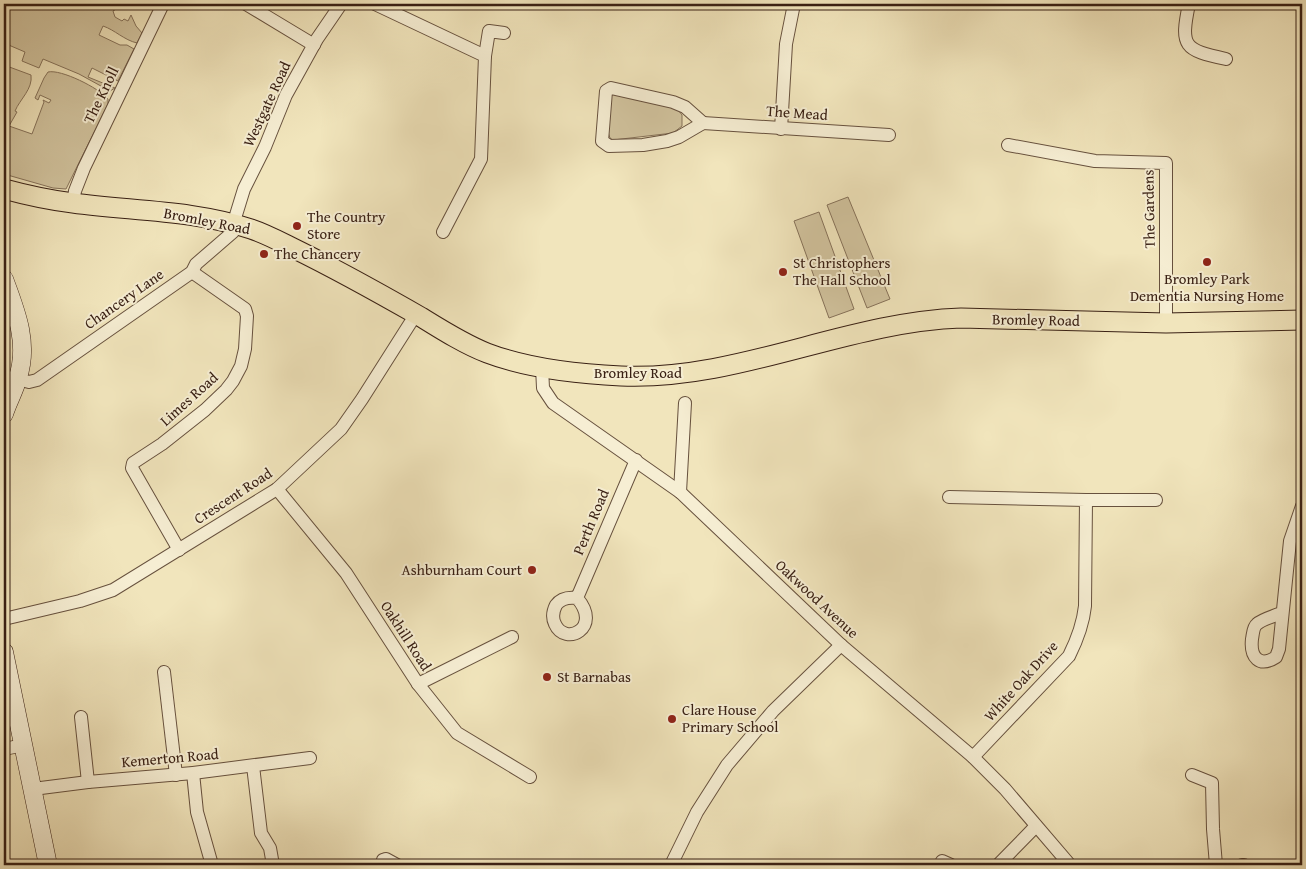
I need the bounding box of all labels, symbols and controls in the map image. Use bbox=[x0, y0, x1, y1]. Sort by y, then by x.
street label: Westgate Road bbox=[238, 58, 296, 150]
street label: The Knoll bbox=[78, 63, 123, 127]
street label: The Mead bbox=[766, 100, 828, 125]
street label: The Gardens bbox=[1137, 170, 1160, 248]
street label: Bromley Road bbox=[162, 202, 252, 239]
place label: The Country Store bbox=[307, 206, 386, 244]
marker: The Country Store bbox=[291, 220, 303, 232]
place label: The Chancery bbox=[274, 243, 361, 264]
marker: The Chancery bbox=[258, 248, 270, 260]
place label: St Christophers The Hall School bbox=[793, 252, 891, 290]
marker: Bromley Park Dementia Nursing Home bbox=[1201, 256, 1213, 268]
street label: Chancery Lane bbox=[80, 263, 168, 334]
marker: St Christophers The Hall School bbox=[777, 266, 789, 278]
place label: Bromley Park Dementia Nursing Home bbox=[1130, 268, 1284, 306]
street label: Bromley Road bbox=[992, 308, 1080, 331]
street label: Bromley Road bbox=[594, 362, 682, 383]
street label: Limes Road bbox=[155, 367, 222, 430]
street label: Crescent Road bbox=[190, 462, 276, 529]
street label: Perth Road bbox=[567, 486, 614, 558]
street label: Oakwood Avenue bbox=[771, 554, 864, 643]
place label: Ashburnham Court bbox=[402, 559, 523, 580]
marker: Ashburnham Court bbox=[526, 564, 538, 576]
street label: Oakhill Road bbox=[376, 597, 437, 675]
street label: White Oak Drive bbox=[979, 636, 1062, 726]
place label: St Barnabas bbox=[557, 666, 631, 687]
marker: St Barnabas bbox=[541, 671, 553, 683]
place label: Clare House Primary School bbox=[682, 699, 778, 737]
marker: Clare House Primary School bbox=[666, 713, 678, 725]
street label: Kemerton Road bbox=[121, 743, 219, 772]

